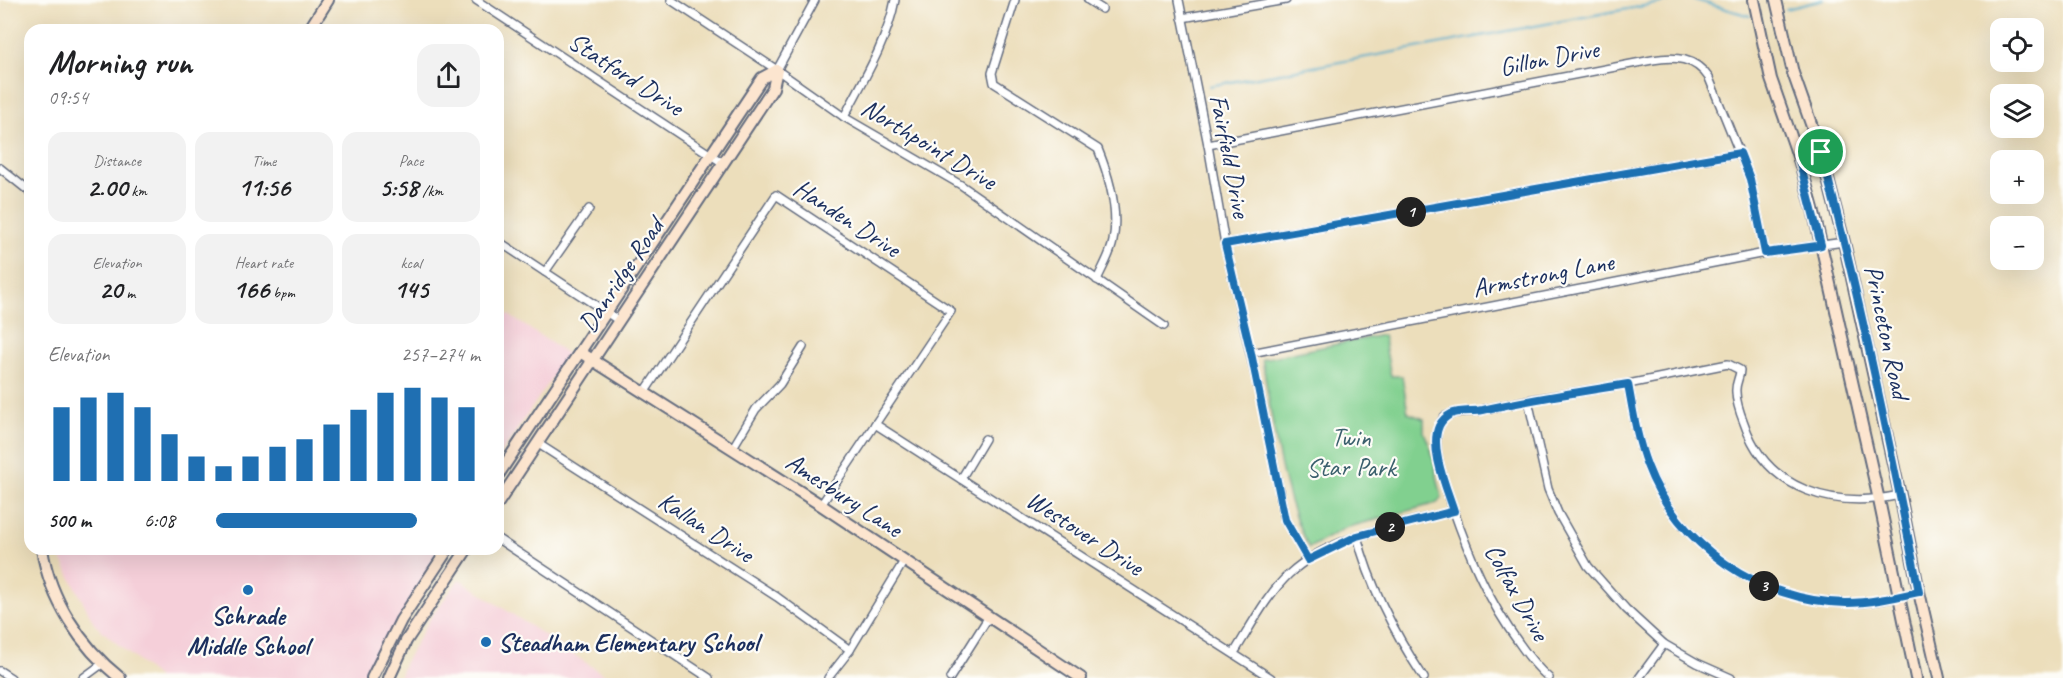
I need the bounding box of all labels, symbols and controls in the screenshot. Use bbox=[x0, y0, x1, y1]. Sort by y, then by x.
map controls bbox=[1990, 18, 2044, 270]
button: locate bbox=[1990, 18, 2044, 72]
street label: Statford Drive bbox=[562, 25, 692, 125]
street label: Gillon Drive bbox=[1497, 32, 1604, 84]
text: Morning run bbox=[48, 41, 192, 83]
button: share bbox=[417, 44, 480, 107]
button: layers bbox=[1990, 84, 2044, 138]
text: 09:54 bbox=[48, 85, 88, 110]
street label: Northpoint Drive bbox=[855, 91, 1004, 198]
street label: Fairfield Drive bbox=[1202, 92, 1258, 222]
pin bbox=[1795, 126, 1846, 177]
icon: arrive bbox=[1804, 135, 1837, 168]
button: + bbox=[1990, 150, 2044, 204]
text: Distance bbox=[93, 151, 141, 171]
text: Time bbox=[252, 151, 276, 171]
text: Pace bbox=[399, 151, 423, 171]
text: 2.00 bbox=[87, 171, 127, 204]
text: 11:56 bbox=[238, 171, 290, 204]
text: 5:58 bbox=[379, 171, 418, 204]
street label: Handen Drive bbox=[787, 171, 909, 266]
text: km bbox=[127, 181, 147, 201]
text: /km bbox=[418, 181, 443, 201]
pin: 1 bbox=[1396, 197, 1426, 227]
text: 1 bbox=[1407, 202, 1415, 222]
street label: Danridge Road bbox=[571, 209, 673, 338]
button: − bbox=[1990, 216, 2044, 270]
street label: Armstrong Lane bbox=[1470, 245, 1618, 305]
text: Elevation bbox=[92, 253, 142, 273]
text: Heart rate bbox=[235, 253, 293, 273]
text: kcal bbox=[400, 253, 422, 273]
street label: Princeton Road bbox=[1857, 262, 1918, 405]
text: 20 bbox=[99, 273, 122, 306]
text: 166 bbox=[233, 273, 269, 306]
text: 145 bbox=[394, 273, 428, 306]
text: m bbox=[122, 283, 135, 303]
text: bpm bbox=[269, 283, 295, 303]
text: Elevation bbox=[48, 342, 110, 367]
text: 257–274 m bbox=[401, 342, 480, 367]
park label: Twin Star Park bbox=[1307, 421, 1398, 484]
street label: Amesbury Lane bbox=[780, 445, 911, 546]
street label: Westover Drive bbox=[1020, 483, 1151, 584]
street label: Kallan Drive bbox=[652, 484, 762, 571]
text: 500 m bbox=[48, 508, 91, 533]
text: 6:08 bbox=[144, 508, 175, 533]
pin: 2 bbox=[1375, 512, 1405, 542]
text: 2 bbox=[1386, 517, 1394, 537]
street label: Colfax Drive bbox=[1477, 538, 1558, 648]
pin: 3 bbox=[1749, 571, 1779, 601]
text: 3 bbox=[1760, 576, 1768, 596]
marker: Schrade Middle School bbox=[241, 583, 255, 597]
place label: Schrade Middle School bbox=[187, 599, 314, 662]
place label: Steadham Elementary School bbox=[498, 626, 764, 659]
marker: Steadham Elementary School bbox=[479, 635, 493, 649]

